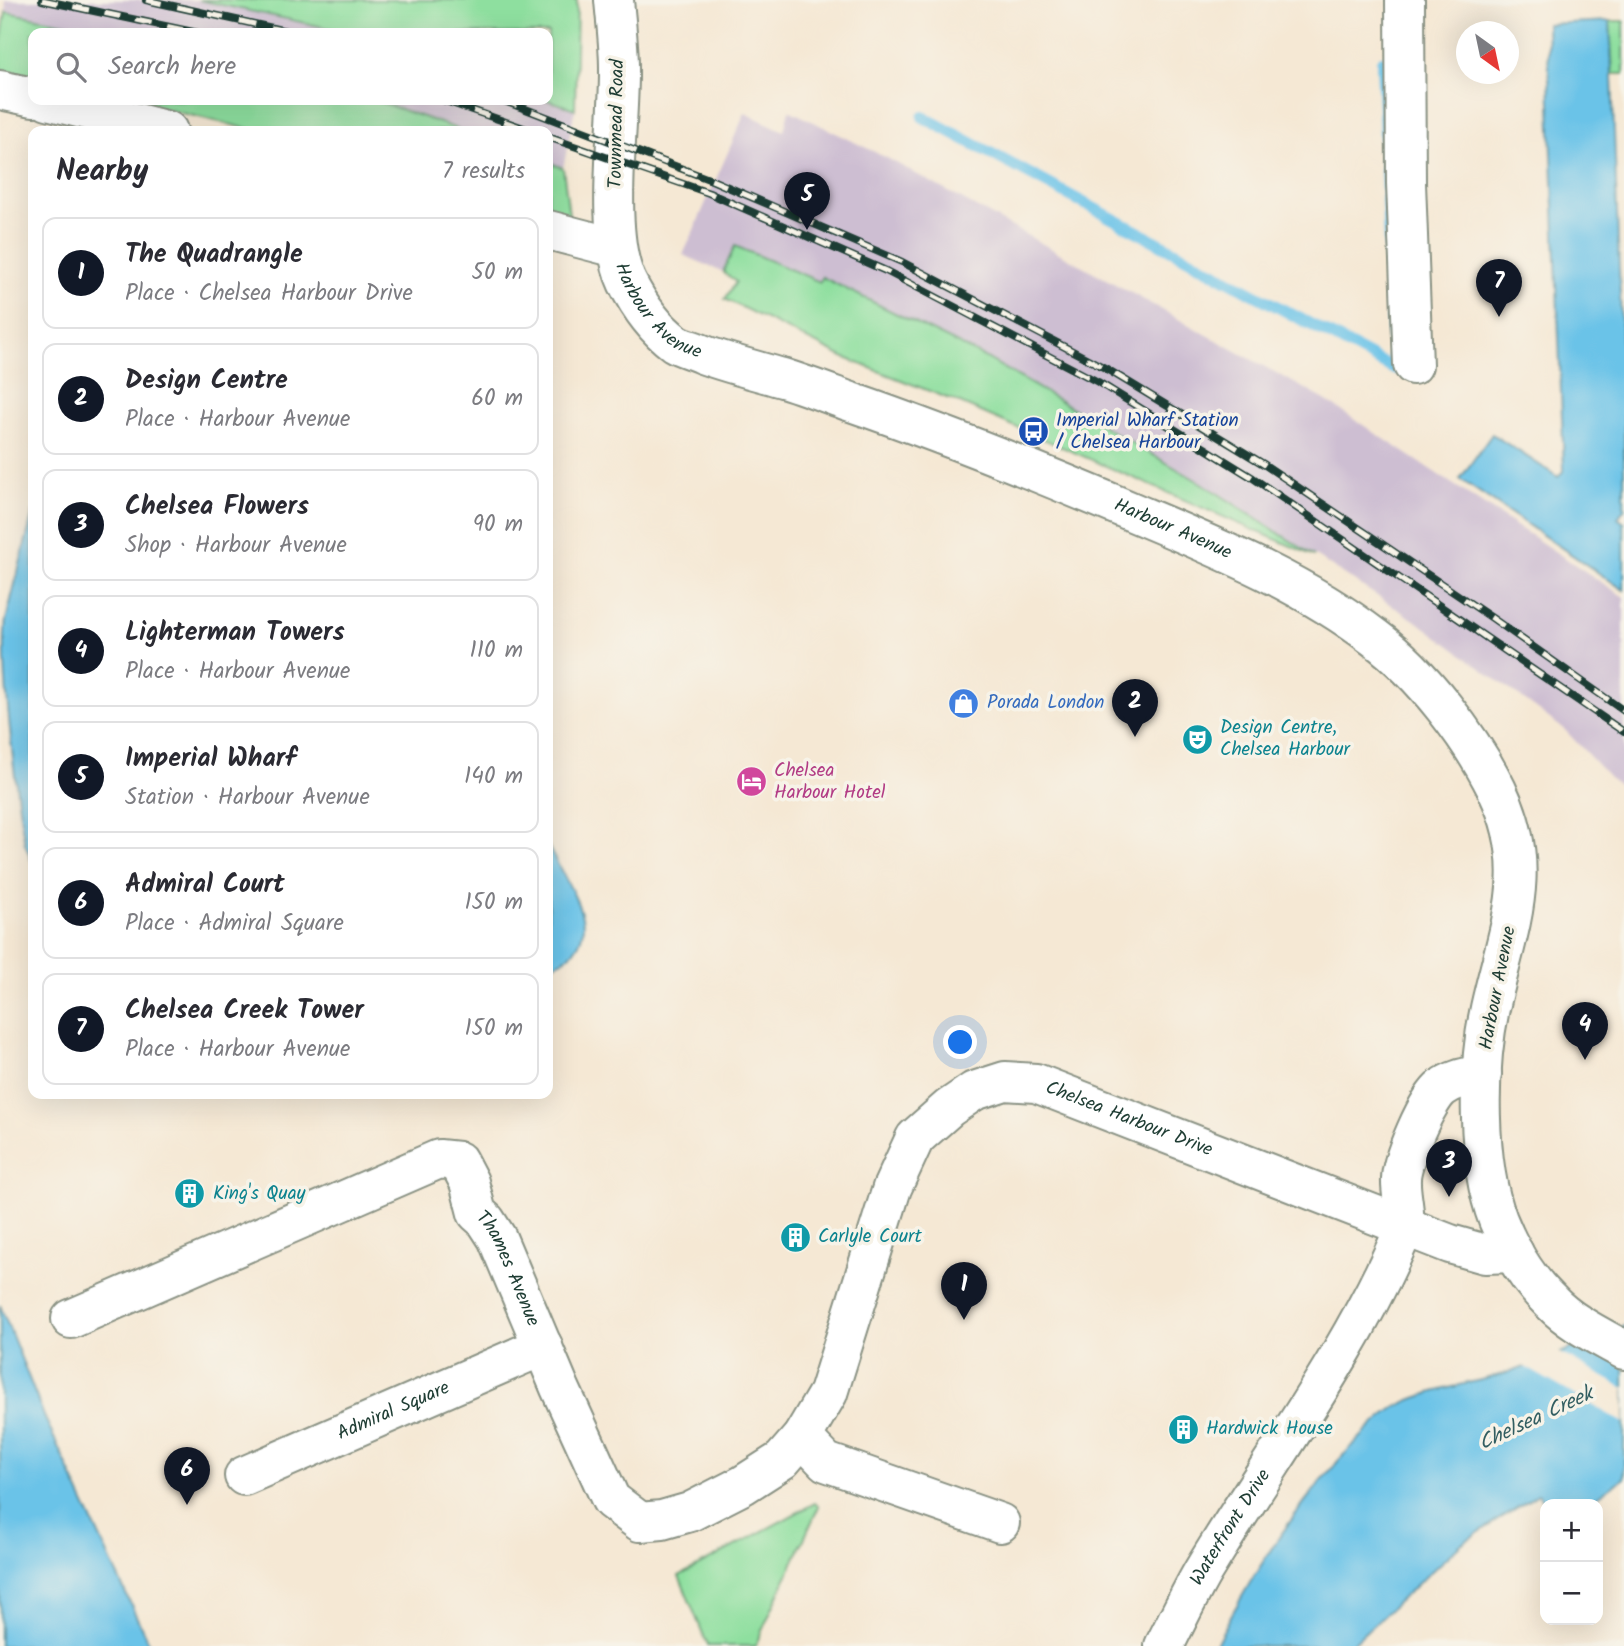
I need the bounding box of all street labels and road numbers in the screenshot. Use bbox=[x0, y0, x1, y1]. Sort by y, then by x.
street label: Townmead Road bbox=[601, 58, 633, 189]
street label: Harbour Avenue bbox=[606, 259, 707, 367]
street label: Harbour Avenue bbox=[1109, 491, 1237, 568]
street label: Harbour Avenue bbox=[1471, 923, 1525, 1052]
street label: Chelsea Harbour Drive bbox=[1041, 1073, 1218, 1165]
street label: Thames Avenue bbox=[469, 1203, 548, 1332]
street label: Admiral Square bbox=[332, 1373, 455, 1449]
street label: Waterfront Drive bbox=[1183, 1463, 1279, 1591]

